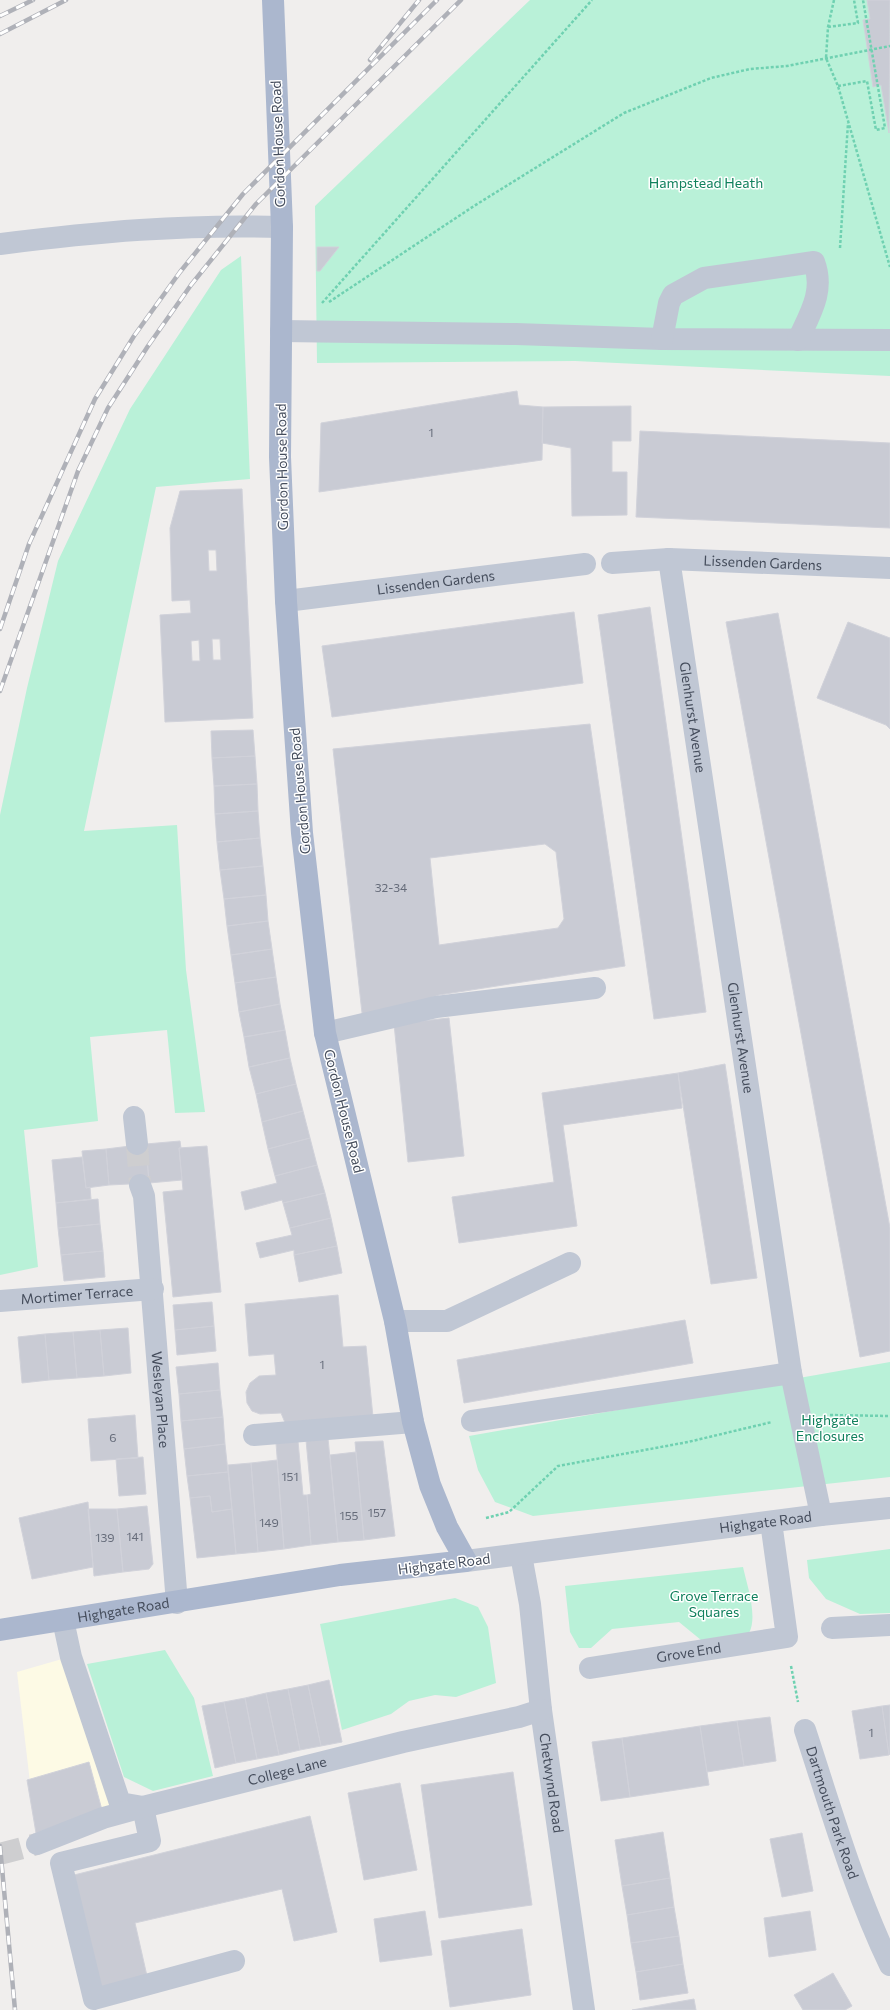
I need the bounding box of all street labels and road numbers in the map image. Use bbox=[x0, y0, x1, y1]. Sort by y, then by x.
street label: Gordon House Road bbox=[267, 80, 288, 208]
street label: Gordon House Road bbox=[272, 403, 291, 531]
street label: Lissenden Gardens bbox=[703, 551, 823, 573]
street label: Lissenden Gardens bbox=[376, 566, 496, 598]
street label: Glenhurst Avenue bbox=[677, 661, 710, 774]
street label: Gordon House Road bbox=[286, 727, 314, 855]
street label: Glenhurst Avenue bbox=[725, 981, 758, 1094]
street label: Gordon House Road bbox=[321, 1047, 368, 1175]
street label: Mortimer Terrace bbox=[20, 1282, 134, 1307]
street label: Wesleyan Place bbox=[149, 1351, 173, 1449]
street label: Highgate Road bbox=[718, 1507, 813, 1536]
street label: Highgate Road bbox=[397, 1549, 491, 1578]
street label: Highgate Road bbox=[76, 1594, 171, 1625]
street label: Grove End bbox=[655, 1638, 722, 1665]
street label: Chetwynd Road bbox=[536, 1732, 567, 1834]
street label: Dartmouth Park Road bbox=[803, 1744, 863, 1881]
street label: College Lane bbox=[246, 1752, 328, 1789]

